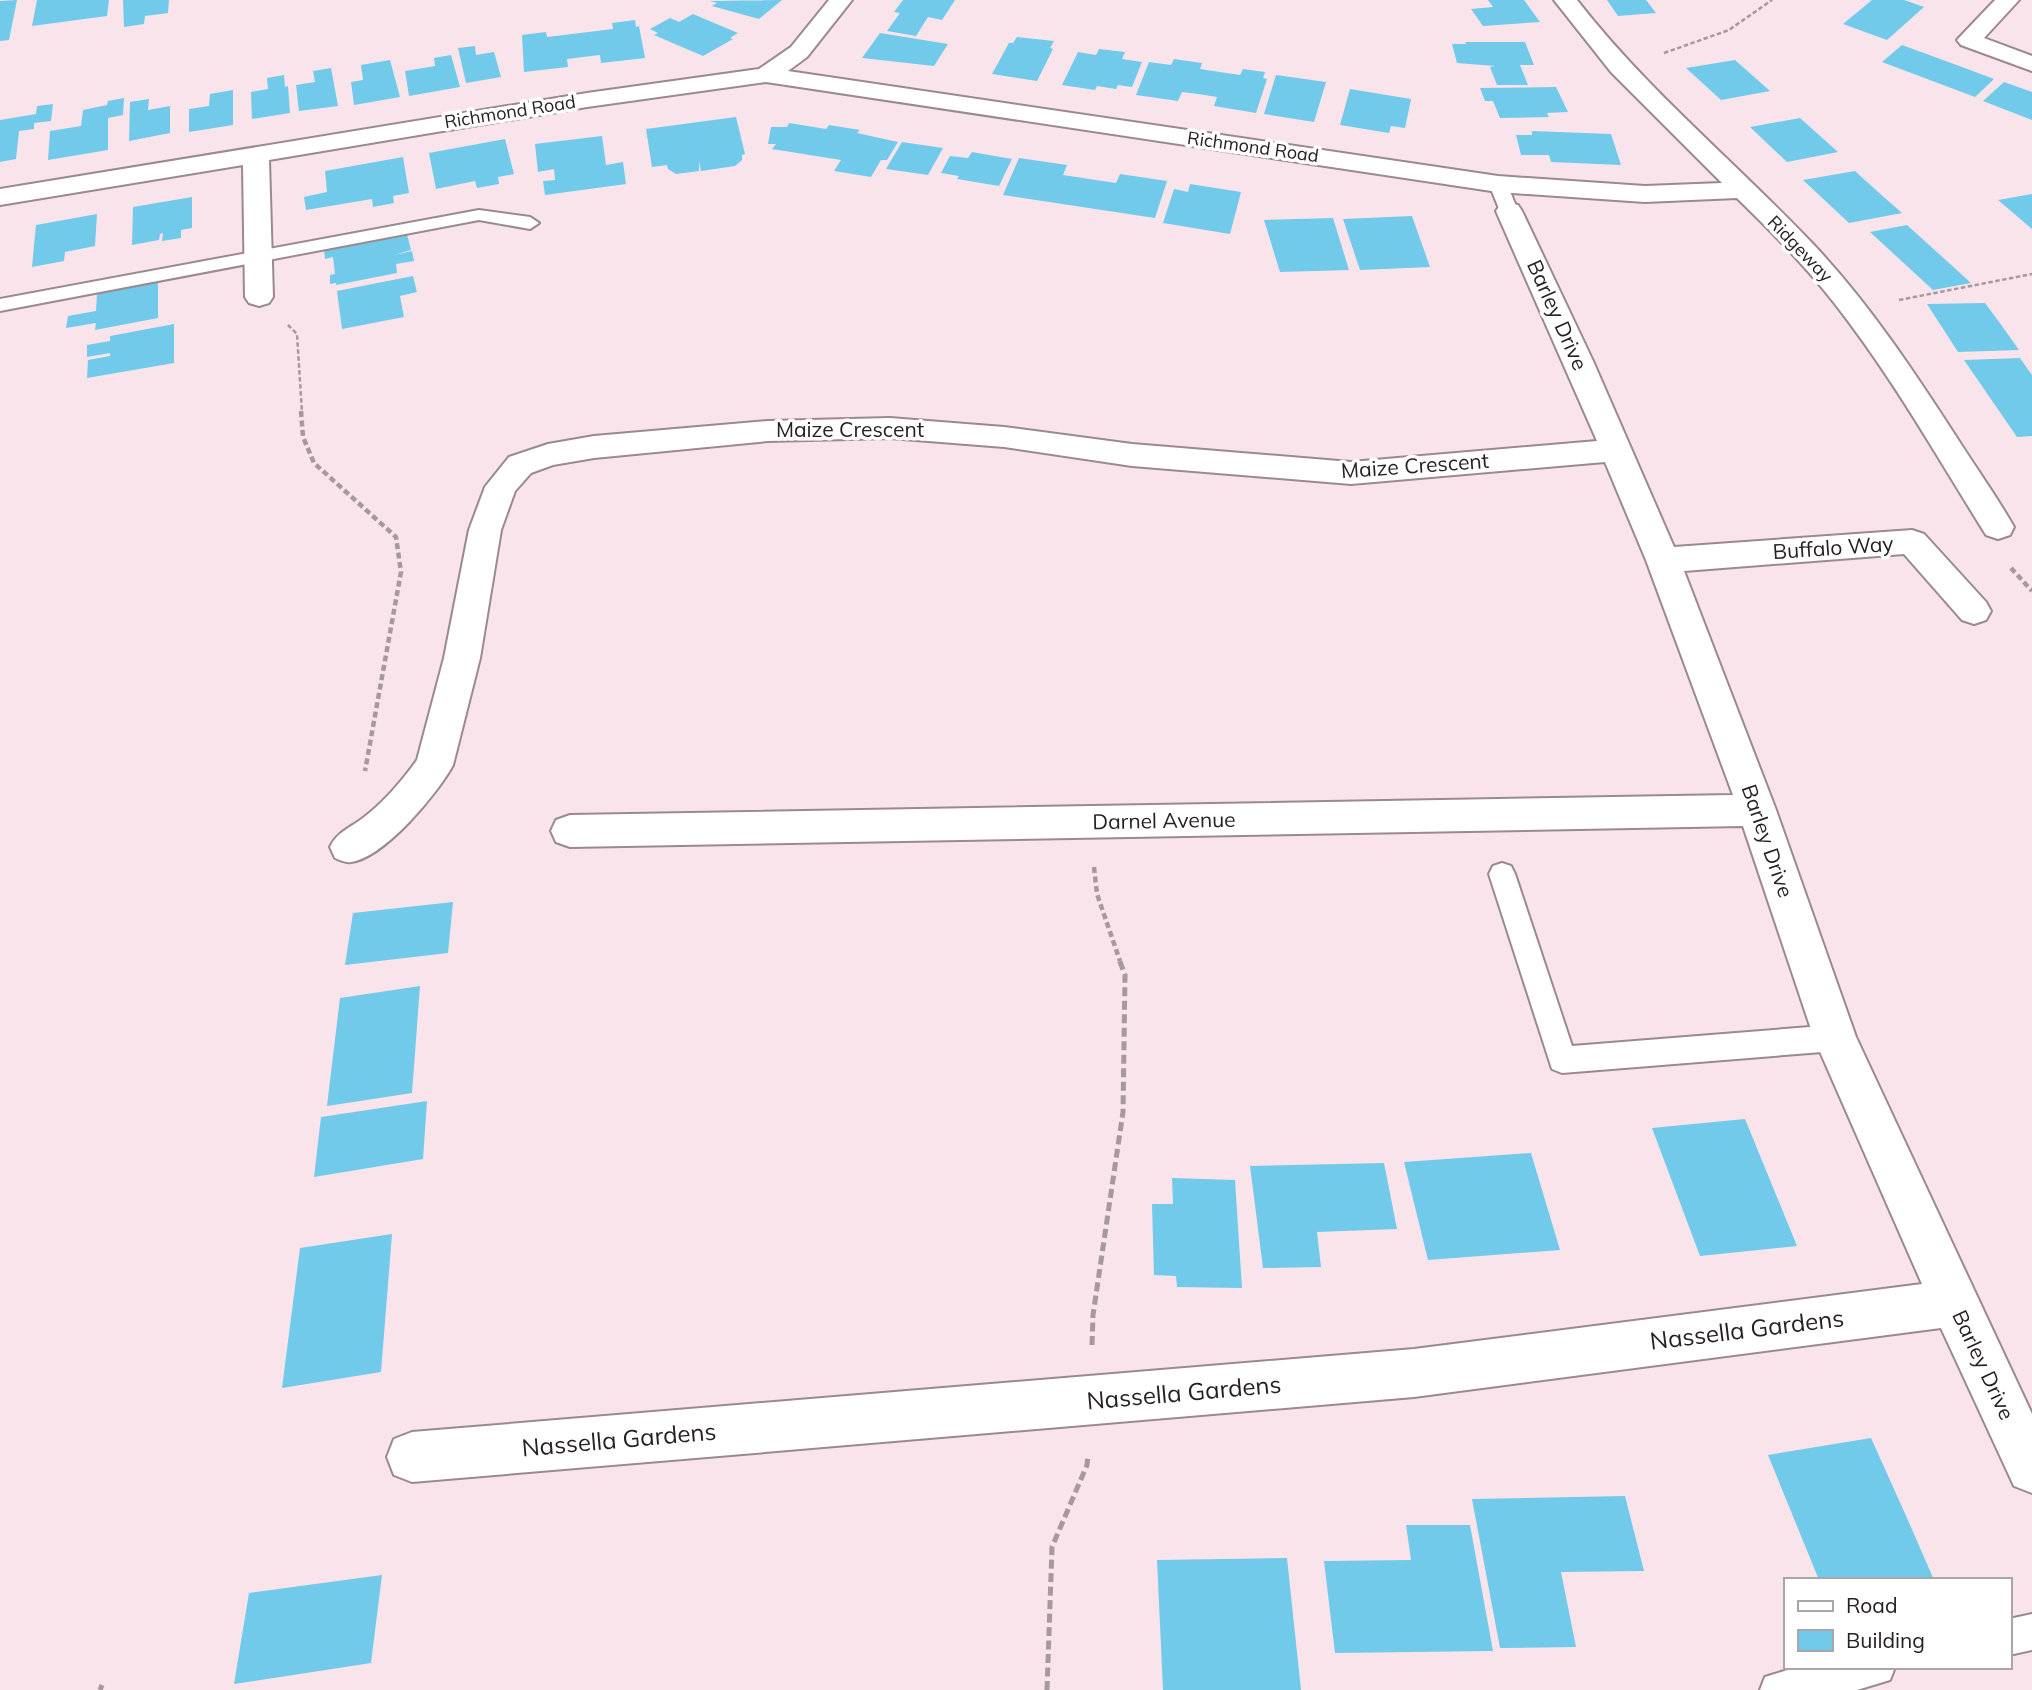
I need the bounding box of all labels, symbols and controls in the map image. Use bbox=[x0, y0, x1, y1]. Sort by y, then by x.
street label: Richmond Road bbox=[443, 90, 577, 133]
street label: Richmond Road bbox=[1186, 126, 1320, 167]
street label: Ridgeway bbox=[1763, 211, 1838, 287]
street label: Barley Drive bbox=[1522, 255, 1594, 374]
street label: Maize Crescent bbox=[776, 416, 924, 442]
street label: Maize Crescent bbox=[1340, 447, 1490, 483]
street label: Buffalo Way bbox=[1772, 530, 1894, 564]
street label: Barley Drive bbox=[1736, 781, 1799, 901]
street label: Darnel Avenue bbox=[1092, 806, 1236, 834]
street label: Nassella Gardens bbox=[1648, 1302, 1846, 1356]
street label: Barley Drive bbox=[1947, 1306, 2021, 1424]
street label: Nassella Gardens bbox=[1085, 1369, 1282, 1415]
street label: Nassella Gardens bbox=[520, 1416, 717, 1462]
legend bbox=[1784, 1578, 2011, 1669]
text: Road bbox=[1846, 1592, 1897, 1618]
text: Building bbox=[1846, 1627, 1925, 1653]

